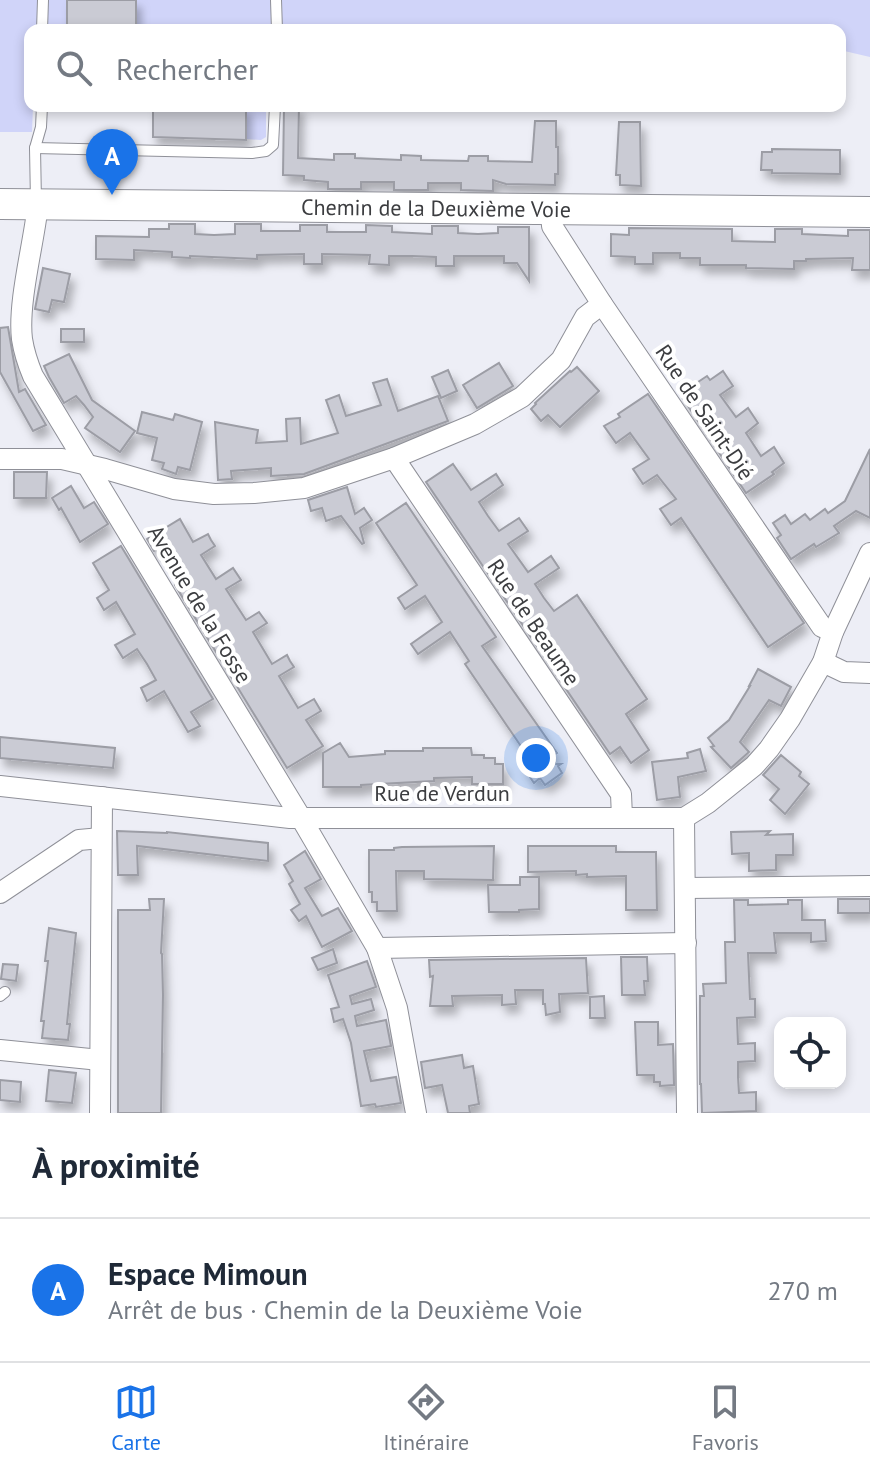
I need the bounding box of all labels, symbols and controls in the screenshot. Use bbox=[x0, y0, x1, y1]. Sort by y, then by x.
search box bbox=[24, 24, 846, 112]
icon: search bbox=[52, 46, 96, 90]
text: Rechercher bbox=[116, 49, 258, 88]
pin: A bbox=[86, 129, 138, 195]
street label: Chemin de la Deuxième Voie bbox=[301, 193, 571, 223]
street label: Rue de Saint-Dié bbox=[649, 339, 761, 485]
street label: Avenue de la Fosse bbox=[142, 520, 258, 688]
street label: Rue de Beaume bbox=[481, 553, 587, 691]
your location bbox=[516, 738, 556, 778]
street label: Rue de Verdun bbox=[374, 779, 510, 807]
map controls bbox=[774, 1017, 846, 1089]
button: locate bbox=[774, 1017, 846, 1089]
text: À proximité bbox=[32, 1143, 200, 1187]
text: Espace Mimoun bbox=[108, 1254, 308, 1293]
text: A bbox=[50, 1274, 66, 1307]
text: 270 m bbox=[767, 1274, 838, 1307]
text: Arrêt de bus · Chemin de la Deuxième Voie bbox=[108, 1293, 583, 1326]
tab: Carte bbox=[111, 1380, 161, 1456]
tab: Itinéraire bbox=[383, 1380, 469, 1456]
tab: Favoris bbox=[692, 1380, 759, 1456]

